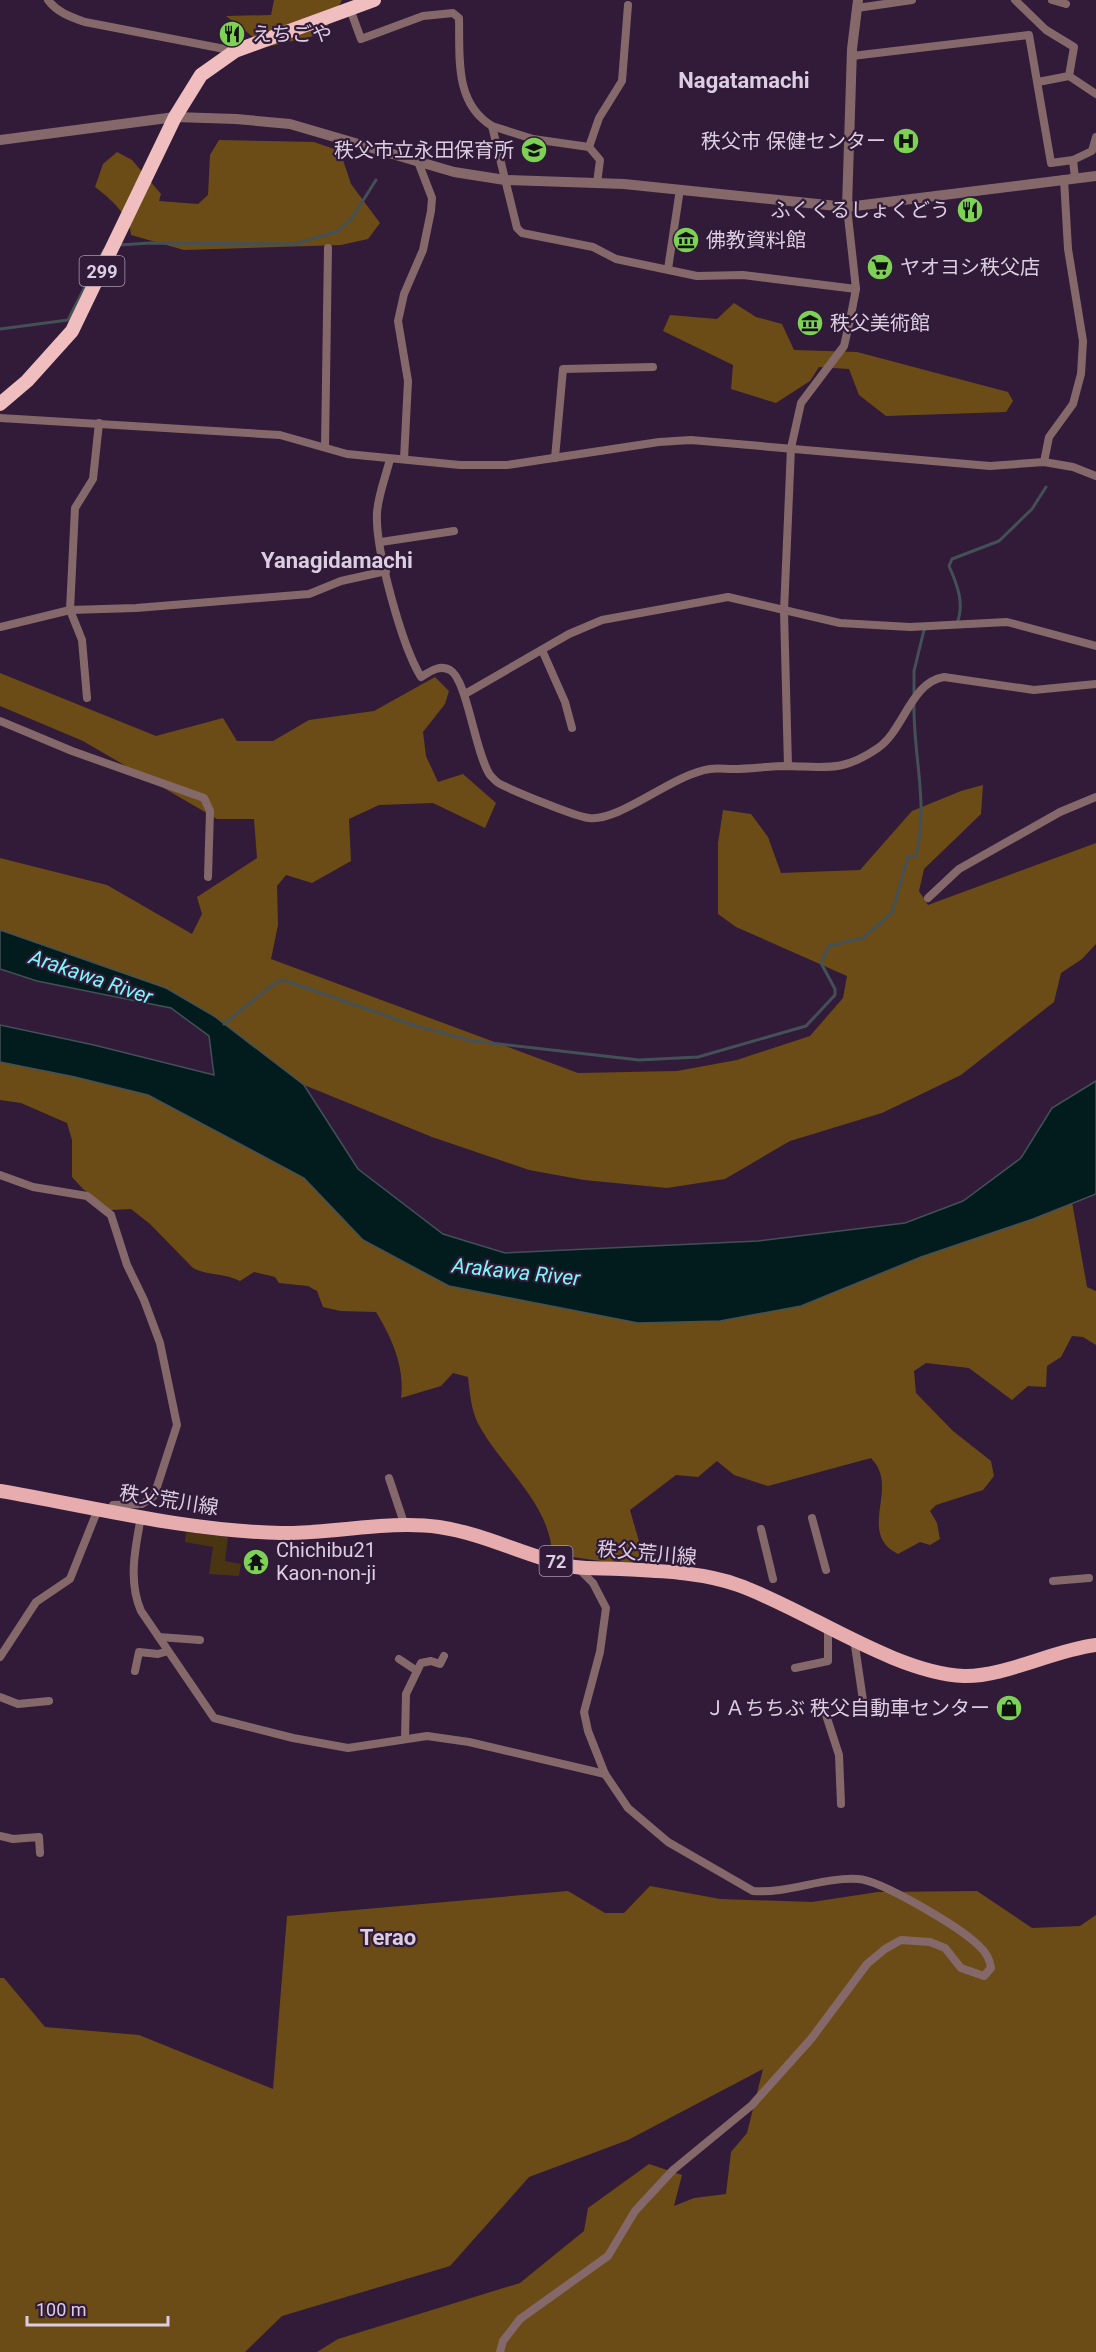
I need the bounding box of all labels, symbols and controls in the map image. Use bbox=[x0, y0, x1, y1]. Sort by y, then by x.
restaurant icon: えちごや bbox=[217, 19, 247, 49]
place label: えちごや bbox=[252, 22, 332, 46]
district label: Nagatamachi bbox=[678, 68, 810, 93]
hospital icon: 秩父市 保健センター bbox=[891, 126, 921, 156]
place label: 秩父市 保健センター bbox=[701, 129, 886, 153]
school or university icon: 秩父市立永田保育所 bbox=[519, 135, 549, 165]
place label: 秩父市立永田保育所 bbox=[334, 138, 514, 162]
restaurant icon: ふくくるしょくどう bbox=[955, 195, 985, 225]
place label: ふくくるしょくどう bbox=[770, 198, 950, 222]
museum icon: 佛教資料館 bbox=[671, 225, 701, 255]
place label: 佛教資料館 bbox=[706, 228, 806, 252]
supermarket icon: ヤオヨシ秩父店 bbox=[865, 252, 895, 282]
place label: ヤオヨシ秩父店 bbox=[900, 255, 1040, 279]
road number: 299 bbox=[80, 256, 124, 286]
museum icon: 秩父美術館 bbox=[795, 308, 825, 338]
place label: 秩父美術館 bbox=[830, 311, 930, 335]
district label: Yanagidamachi bbox=[261, 548, 413, 573]
water label: Arakawa River bbox=[25, 944, 157, 1010]
water label: Arakawa River bbox=[450, 1253, 582, 1291]
street label: 秩父荒川線 bbox=[118, 1480, 220, 1520]
street label: 秩父荒川線 bbox=[596, 1537, 698, 1569]
place label: Chichibu21 Kaon-non-ji bbox=[276, 1538, 376, 1585]
road number: 72 bbox=[540, 1546, 572, 1576]
temple icon: Chichibu21 Kaon-non-ji bbox=[241, 1547, 271, 1577]
shop icon: ＪＡちちぶ 秩父自動車センター bbox=[994, 1693, 1024, 1723]
place label: ＪＡちちぶ 秩父自動車センター bbox=[705, 1696, 990, 1720]
district label: Terao bbox=[360, 1925, 416, 1950]
scale bar bbox=[27, 2289, 168, 2327]
text: 100 m bbox=[36, 2299, 87, 2320]

